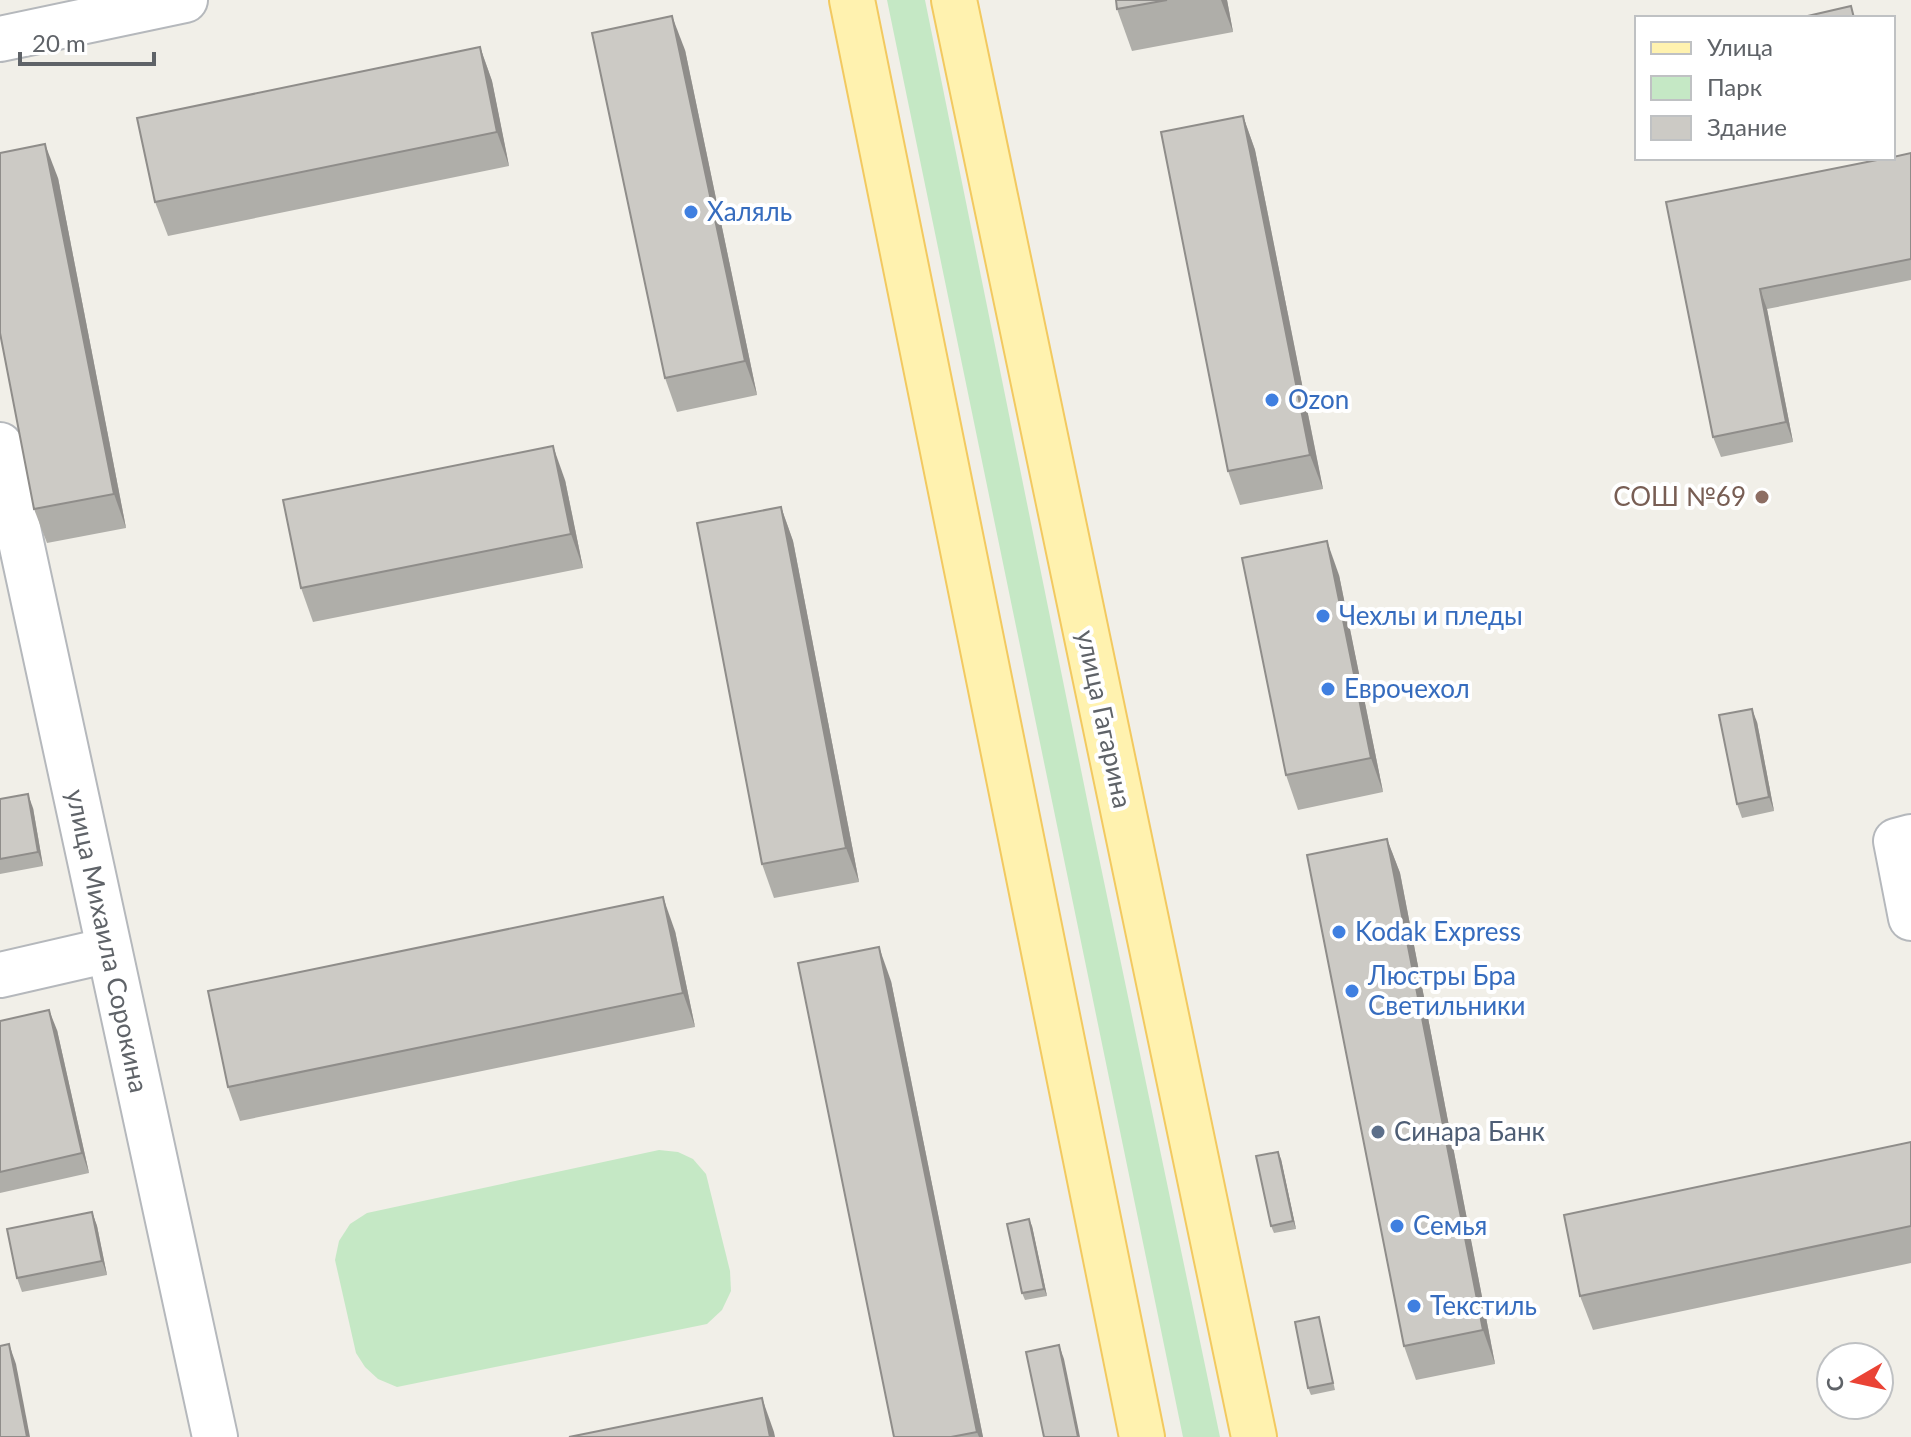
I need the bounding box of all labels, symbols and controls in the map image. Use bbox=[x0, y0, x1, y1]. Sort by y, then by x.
scale bar bbox=[20, 16, 154, 66]
legend bbox=[1635, 16, 1895, 160]
text: 20 m bbox=[32, 28, 86, 57]
text: Улица bbox=[1707, 32, 1773, 61]
text: Парк bbox=[1707, 72, 1763, 101]
text: Здание bbox=[1707, 112, 1787, 141]
place label: Халяль bbox=[707, 195, 792, 227]
marker: Халяль bbox=[682, 203, 700, 221]
place label: Ozon bbox=[1288, 383, 1349, 415]
marker: Ozon bbox=[1263, 391, 1281, 409]
place label: СОШ №69 bbox=[1613, 480, 1746, 512]
marker: СОШ №69 bbox=[1753, 488, 1771, 506]
place label: Чехлы и пледы bbox=[1339, 599, 1523, 631]
marker: Чехлы и пледы bbox=[1314, 607, 1332, 625]
street label: улица Гагарина bbox=[1070, 627, 1139, 811]
place label: Еврочехол bbox=[1344, 672, 1470, 704]
marker: Еврочехол bbox=[1319, 680, 1337, 698]
street label: улица Михаила Сорокина bbox=[60, 786, 156, 1095]
place label: Kodak Express bbox=[1355, 915, 1521, 947]
marker: Kodak Express bbox=[1330, 923, 1348, 941]
place label: Люстры Бра Светильники bbox=[1367, 959, 1526, 1021]
marker: Люстры Бра Светильники bbox=[1343, 982, 1361, 1000]
place label: Синара Банк bbox=[1394, 1115, 1546, 1147]
marker: Синара Банк bbox=[1369, 1123, 1387, 1141]
place label: Семья bbox=[1413, 1209, 1487, 1241]
marker: Семья bbox=[1388, 1217, 1406, 1235]
place label: Текстиль bbox=[1430, 1289, 1537, 1321]
marker: Текстиль bbox=[1405, 1297, 1423, 1315]
north arrow bbox=[1815, 1341, 1895, 1421]
text: С bbox=[1820, 1374, 1849, 1394]

